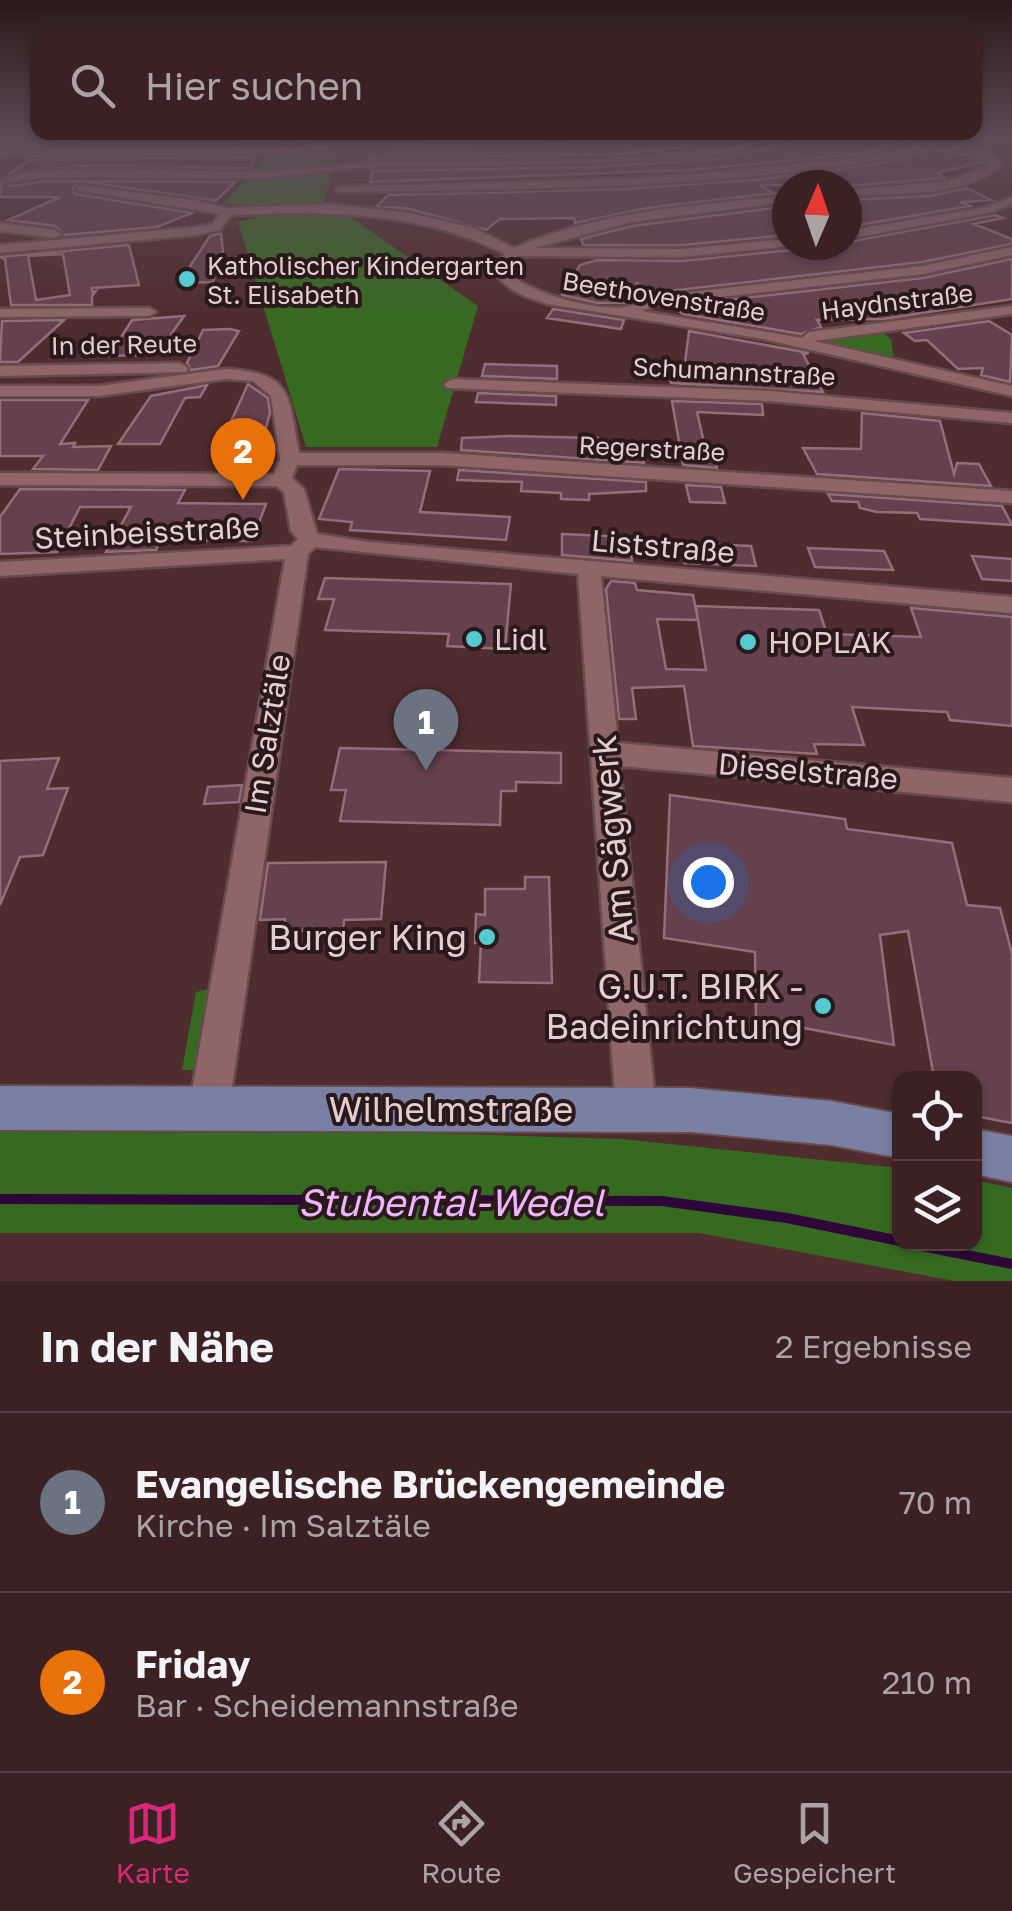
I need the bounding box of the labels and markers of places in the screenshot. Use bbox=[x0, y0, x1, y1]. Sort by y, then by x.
place label: Katholischer Kindergarten St. Elisabeth bbox=[207, 250, 524, 310]
marker: Katholischer Kindergarten St. Elisabeth bbox=[176, 268, 198, 290]
pin: 2 bbox=[210, 418, 276, 500]
place label: Lidl bbox=[494, 621, 547, 657]
place label: HOPLAK bbox=[768, 624, 891, 660]
marker: Lidl bbox=[463, 628, 485, 650]
marker: HOPLAK bbox=[737, 631, 759, 653]
pin: 1 bbox=[394, 688, 458, 771]
place label: Burger King bbox=[268, 916, 467, 958]
marker: Burger King bbox=[476, 926, 498, 948]
place label: G.U.T. BIRK - Badeinrichtung bbox=[546, 965, 803, 1047]
marker: G.U.T. BIRK - Badeinrichtung bbox=[812, 995, 834, 1017]

